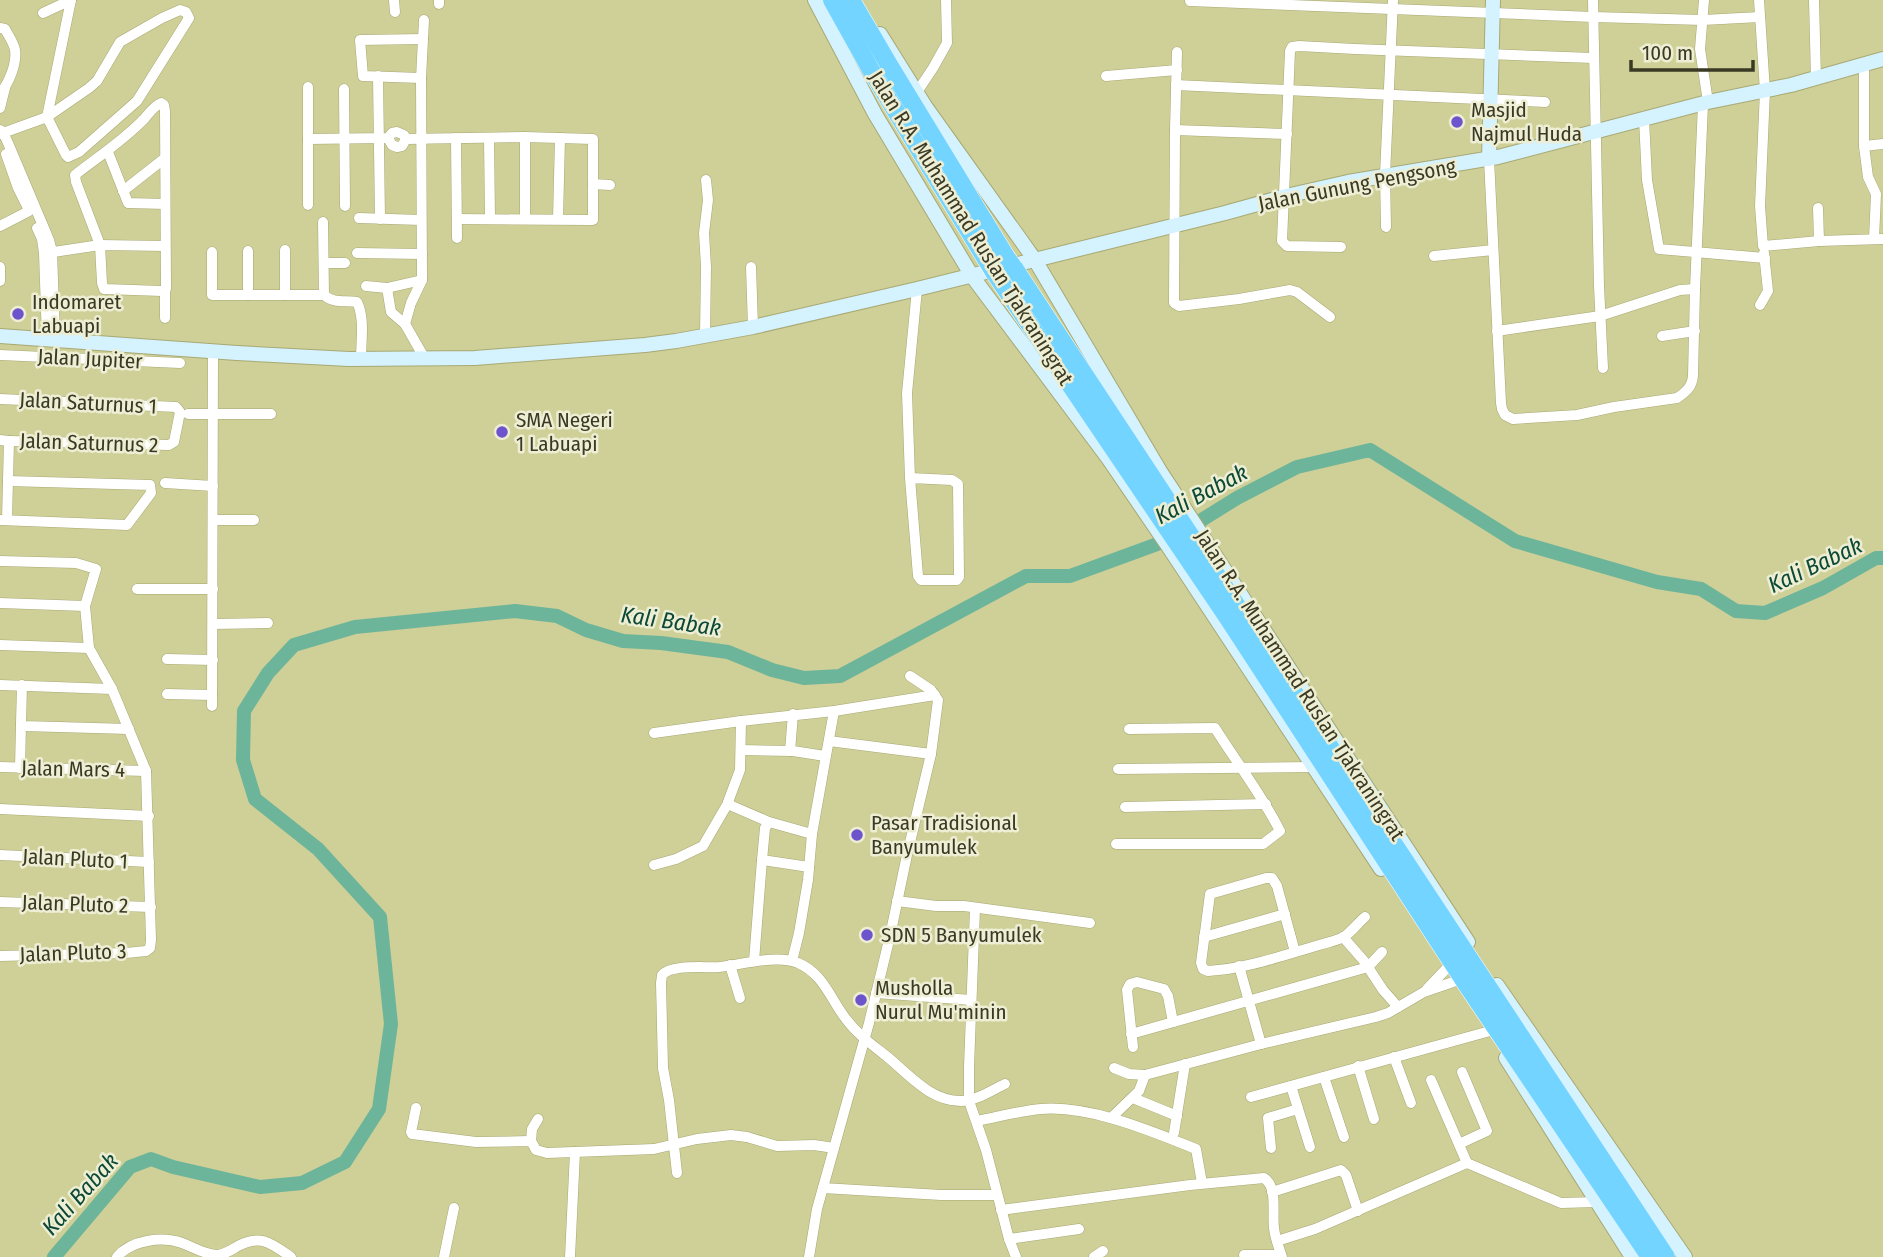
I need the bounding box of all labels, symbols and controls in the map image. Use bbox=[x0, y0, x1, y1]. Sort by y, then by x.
scale bar bbox=[1631, 28, 1754, 72]
text: 100 m bbox=[1642, 40, 1693, 66]
street label: Jalan R.A. Muhammad Ruslan Tjakraningrat bbox=[863, 66, 1079, 390]
place label: Masjid Najmul Huda bbox=[1471, 97, 1582, 147]
marker: Masjid Najmul Huda bbox=[1449, 114, 1465, 130]
street label: Jalan Gunung Pengsong bbox=[1256, 153, 1458, 217]
place label: Indomaret Labuapi bbox=[32, 289, 121, 339]
marker: Indomaret Labuapi bbox=[10, 306, 26, 322]
street label: Jalan Jupiter bbox=[37, 343, 144, 375]
street label: Jalan Saturnus 1 bbox=[19, 386, 157, 420]
place label: SMA Negeri 1 Labuapi bbox=[516, 407, 613, 457]
marker: SMA Negeri 1 Labuapi bbox=[494, 424, 510, 440]
street label: Jalan Saturnus 2 bbox=[19, 428, 159, 458]
water label: Kali Babak bbox=[1150, 458, 1252, 530]
street label: Jalan R.A. Muhammad Ruslan Tjakraningrat bbox=[1189, 525, 1411, 846]
water label: Kali Babak bbox=[1763, 531, 1867, 599]
water label: Kali Babak bbox=[619, 600, 723, 642]
street label: Jalan Mars 4 bbox=[21, 755, 125, 783]
place label: Pasar Tradisional Banyumulek bbox=[871, 810, 1017, 860]
marker: Pasar Tradisional Banyumulek bbox=[849, 827, 865, 843]
street label: Jalan Pluto 1 bbox=[22, 843, 128, 875]
street label: Jalan Pluto 2 bbox=[21, 889, 129, 919]
place label: SDN 5 Banyumulek bbox=[881, 922, 1042, 948]
marker: SDN 5 Banyumulek bbox=[859, 927, 875, 943]
street label: Jalan Pluto 3 bbox=[19, 938, 127, 968]
place label: Musholla Nurul Mu'minin bbox=[875, 975, 1007, 1025]
marker: Musholla Nurul Mu'minin bbox=[853, 992, 869, 1008]
water label: Kali Babak bbox=[36, 1147, 124, 1241]

